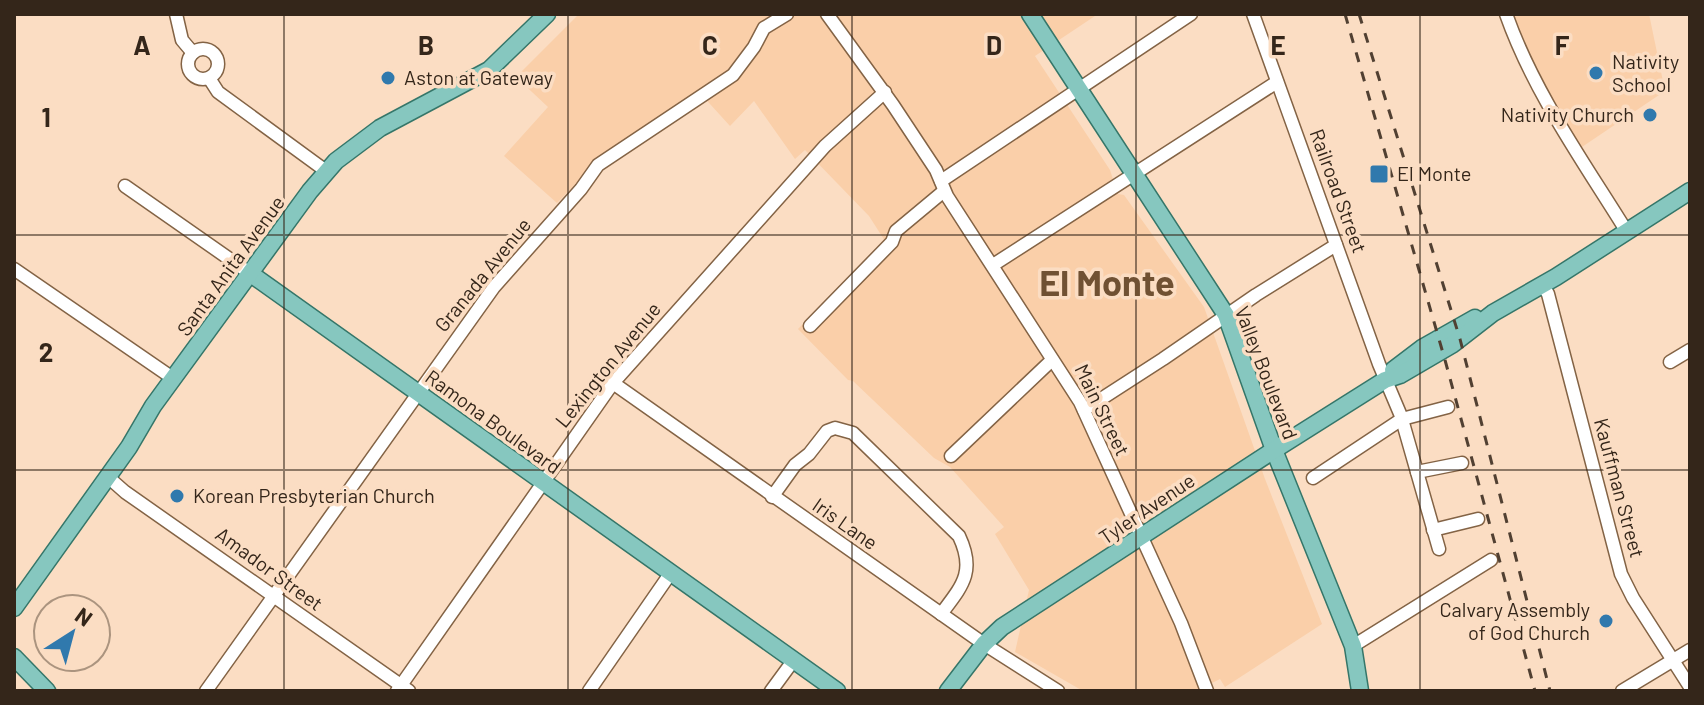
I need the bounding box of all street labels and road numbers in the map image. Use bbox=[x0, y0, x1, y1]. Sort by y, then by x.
street label: Railroad Street bbox=[1305, 125, 1372, 256]
street label: Santa Anita Avenue bbox=[171, 191, 289, 340]
street label: Granada Avenue bbox=[429, 213, 535, 336]
street label: Lexington Avenue bbox=[549, 297, 665, 432]
street label: Valley Boulevard bbox=[1231, 303, 1303, 443]
street label: Main Street bbox=[1070, 360, 1135, 459]
street label: Ramona Boulevard bbox=[421, 364, 566, 478]
street label: Kauffman Street bbox=[1590, 415, 1650, 560]
street label: Tyler Avenue bbox=[1094, 467, 1199, 549]
street label: Iris Lane bbox=[808, 492, 883, 554]
street label: Amador Street bbox=[211, 521, 328, 615]

